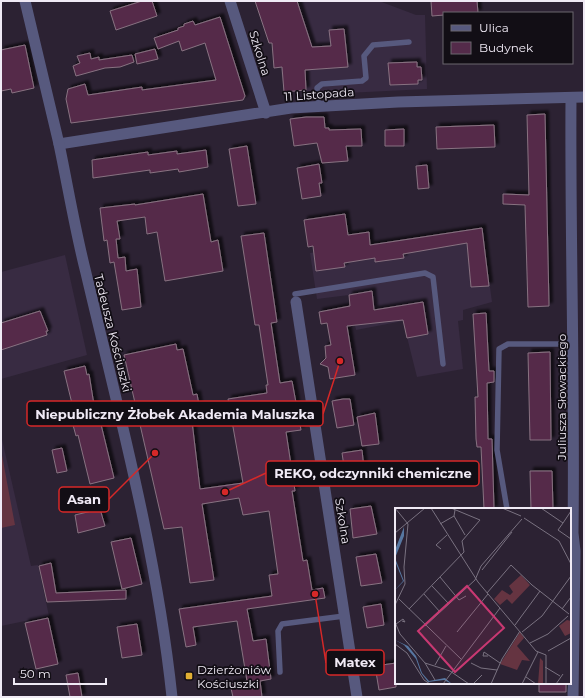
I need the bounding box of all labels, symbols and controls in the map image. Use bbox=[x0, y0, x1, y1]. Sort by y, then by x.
legend bbox=[443, 12, 573, 64]
text: Ulica bbox=[479, 20, 509, 35]
street label: Szkolna bbox=[246, 29, 274, 77]
text: Budynek bbox=[479, 40, 534, 55]
street label: 11 Listopada bbox=[283, 84, 355, 104]
street label: Tadeusza Kościuszki bbox=[91, 272, 135, 394]
street label: Juliusza Słowackiego bbox=[554, 334, 569, 461]
callout: Niepubliczny Żłobek Akademia Maluszka bbox=[27, 401, 323, 426]
text: Niepubliczny Żłobek Akademia Maluszka bbox=[35, 406, 315, 422]
callout: REKO, odczynniki chemiczne bbox=[266, 461, 479, 486]
text: REKO, odczynniki chemiczne bbox=[274, 465, 472, 481]
callout: Asan bbox=[59, 487, 109, 512]
text: Asan bbox=[66, 491, 101, 507]
street label: Szkolna bbox=[332, 497, 354, 545]
inset map bbox=[395, 508, 571, 684]
callout: Matex bbox=[326, 650, 384, 675]
text: Matex bbox=[334, 654, 376, 670]
scale bar bbox=[14, 660, 106, 686]
place label: Dzierżoniów Kościuszki bbox=[197, 662, 272, 691]
text: 50 m bbox=[20, 666, 51, 681]
marker: Dzierżoniów Kościuszki bbox=[184, 671, 194, 681]

